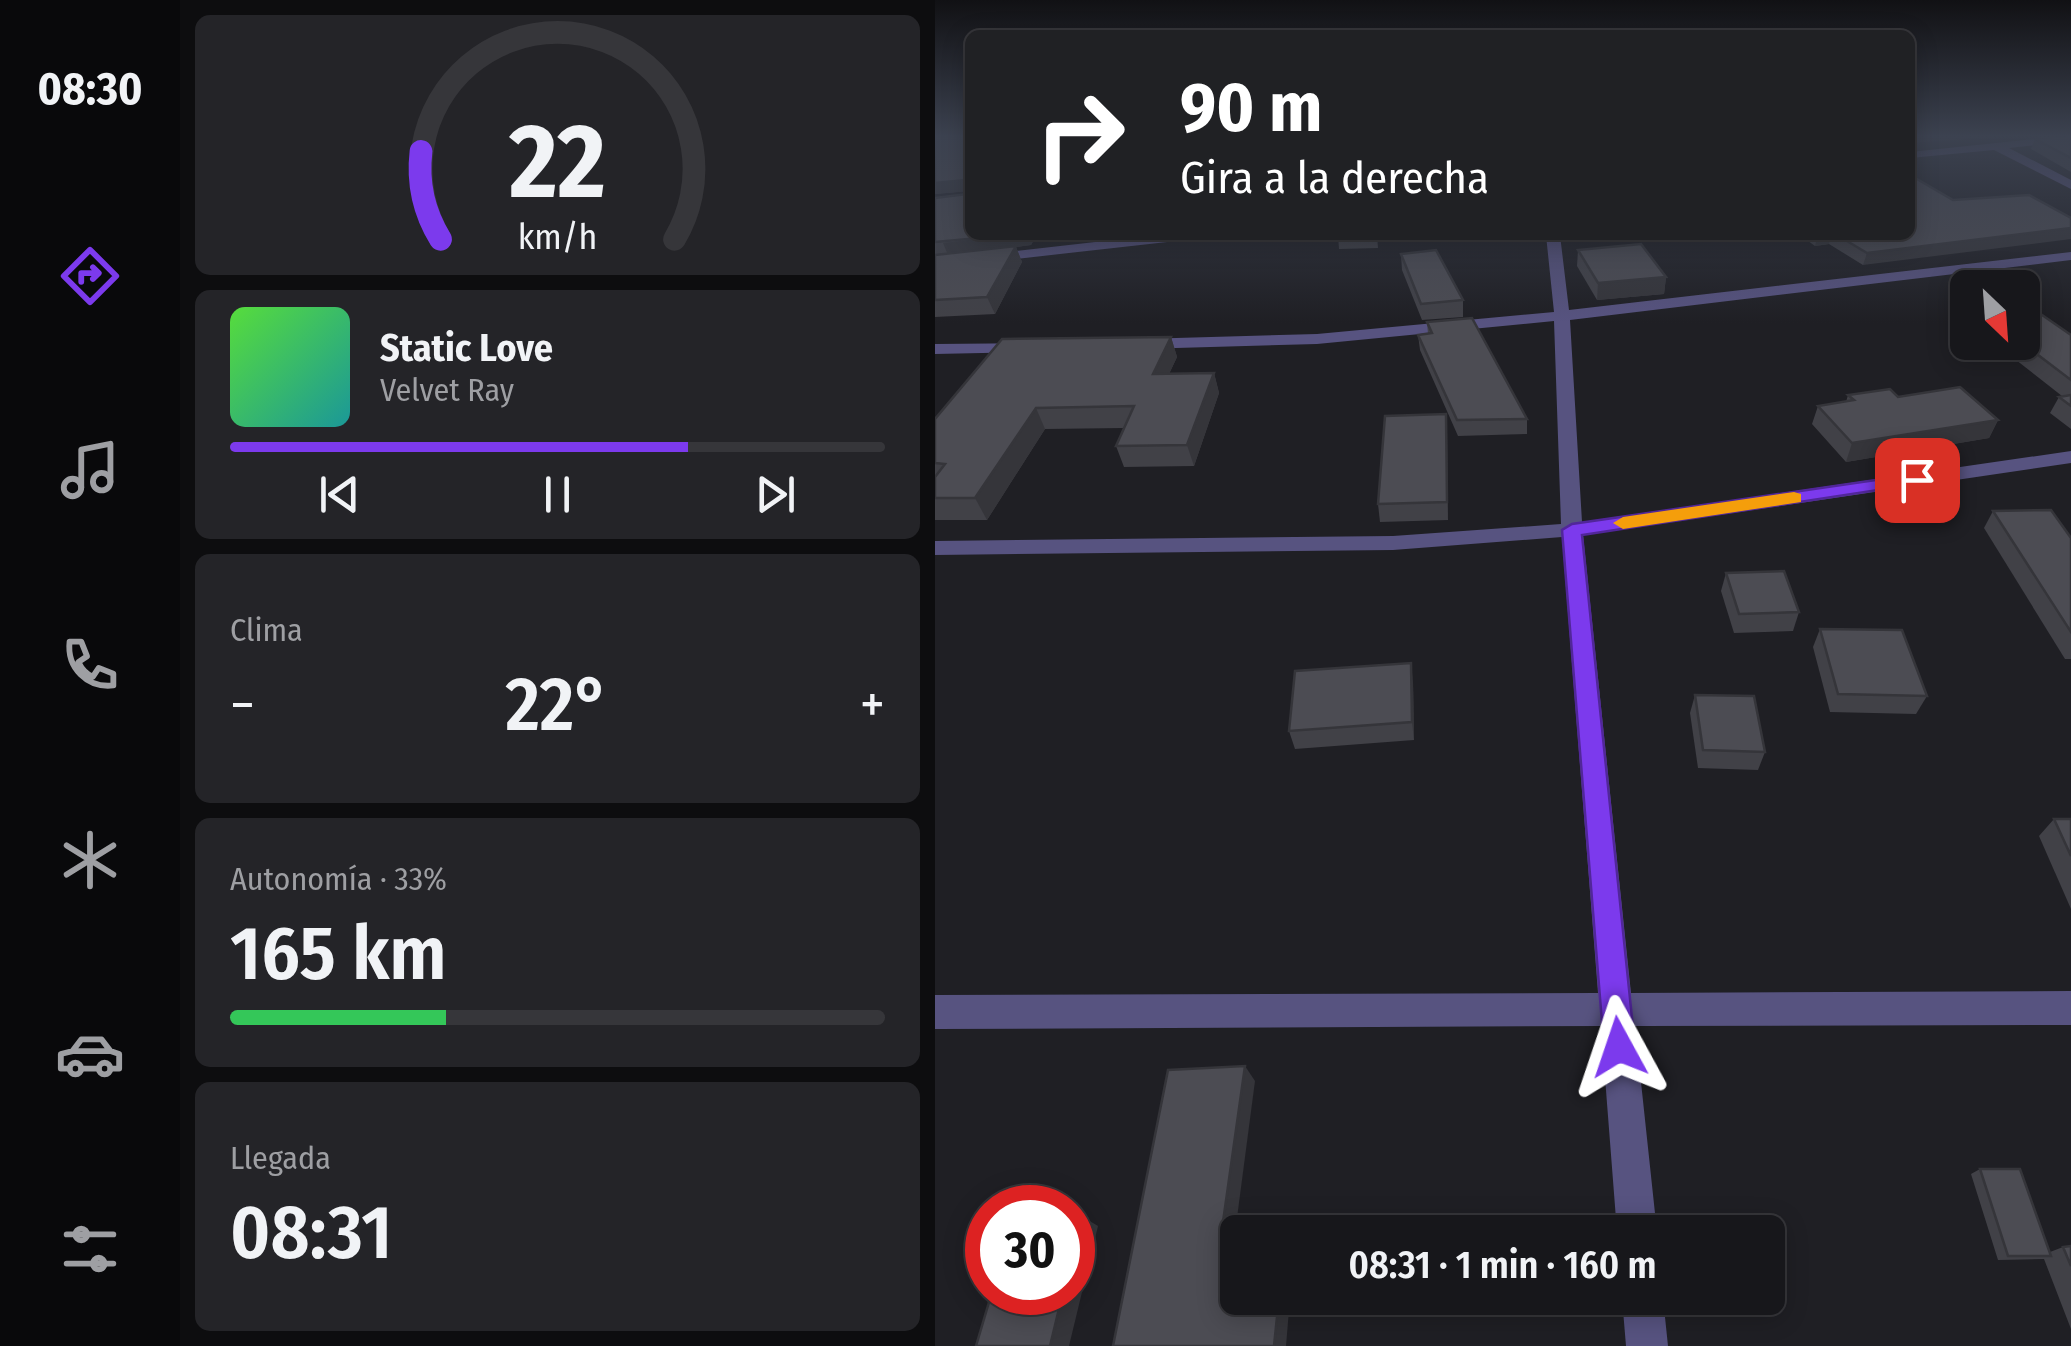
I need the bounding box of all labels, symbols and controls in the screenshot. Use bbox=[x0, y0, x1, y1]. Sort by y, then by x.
text: 08:30 bbox=[37, 62, 143, 116]
text: 90 m bbox=[1180, 66, 1322, 150]
icon: right bbox=[1015, 70, 1145, 200]
text: 22 bbox=[508, 100, 606, 225]
text: Gira a la derecha bbox=[1180, 151, 1489, 205]
text: km/h bbox=[518, 216, 597, 258]
icon: directions bbox=[55, 241, 125, 311]
north arrow bbox=[1950, 270, 2040, 360]
map controls bbox=[1950, 270, 2040, 360]
text: Static Love bbox=[380, 325, 553, 371]
text: Velvet Ray bbox=[380, 371, 514, 409]
icon: music bbox=[55, 435, 125, 505]
pin bbox=[1875, 438, 1960, 523]
icon: arrive bbox=[1890, 453, 1945, 508]
icon: previous bbox=[312, 467, 367, 522]
icon: pause bbox=[530, 467, 585, 522]
icon: next bbox=[748, 467, 803, 522]
text: Clima bbox=[230, 611, 303, 649]
icon: phone bbox=[55, 630, 125, 700]
text: 22° bbox=[505, 660, 609, 750]
text: − bbox=[230, 672, 255, 738]
text: + bbox=[860, 672, 885, 738]
icon: climate bbox=[55, 825, 125, 895]
text: Autonomía · 33% bbox=[230, 860, 447, 898]
text: 165 km bbox=[230, 909, 447, 999]
position arrow bbox=[1567, 995, 1671, 1099]
icon: car bbox=[55, 1019, 125, 1089]
text: Llegada bbox=[230, 1139, 331, 1177]
speed limit sign: 30 bbox=[965, 1185, 1095, 1315]
text: 08:31 bbox=[230, 1188, 392, 1278]
icon: filters bbox=[55, 1214, 125, 1284]
text: 08:31 · 1 min · 160 m bbox=[1348, 1242, 1657, 1288]

